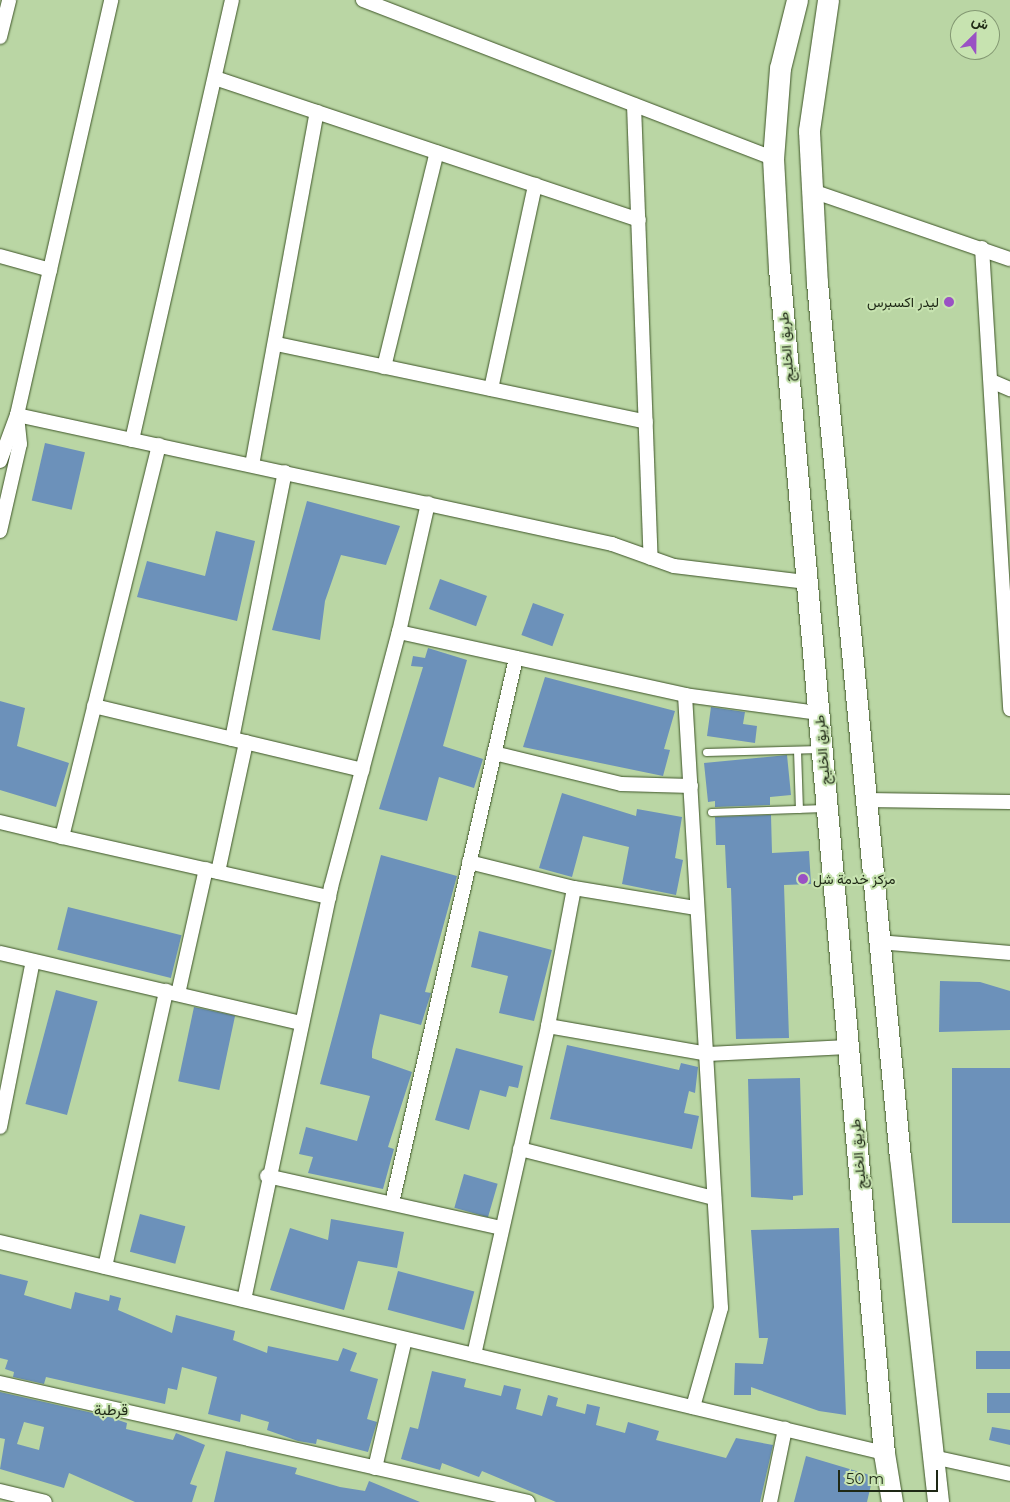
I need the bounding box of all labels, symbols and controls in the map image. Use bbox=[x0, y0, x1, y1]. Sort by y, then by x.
north arrow bbox=[950, 10, 1000, 60]
text: ش bbox=[969, 11, 992, 34]
place label: ليدر اكسبرس bbox=[867, 294, 939, 310]
marker: ليدر اكسبرس bbox=[943, 296, 955, 308]
street label: طريق الخليج bbox=[775, 311, 797, 383]
street label: طريق الخليج bbox=[811, 714, 833, 786]
place label: مركز خدمة شل bbox=[813, 871, 895, 887]
marker: مركز خدمة شل bbox=[797, 873, 809, 885]
street label: طريق الخليج bbox=[847, 1118, 869, 1190]
district label: قرطبة bbox=[94, 1401, 128, 1419]
scale bar bbox=[840, 1460, 940, 1492]
text: 50 m bbox=[846, 1469, 884, 1488]

